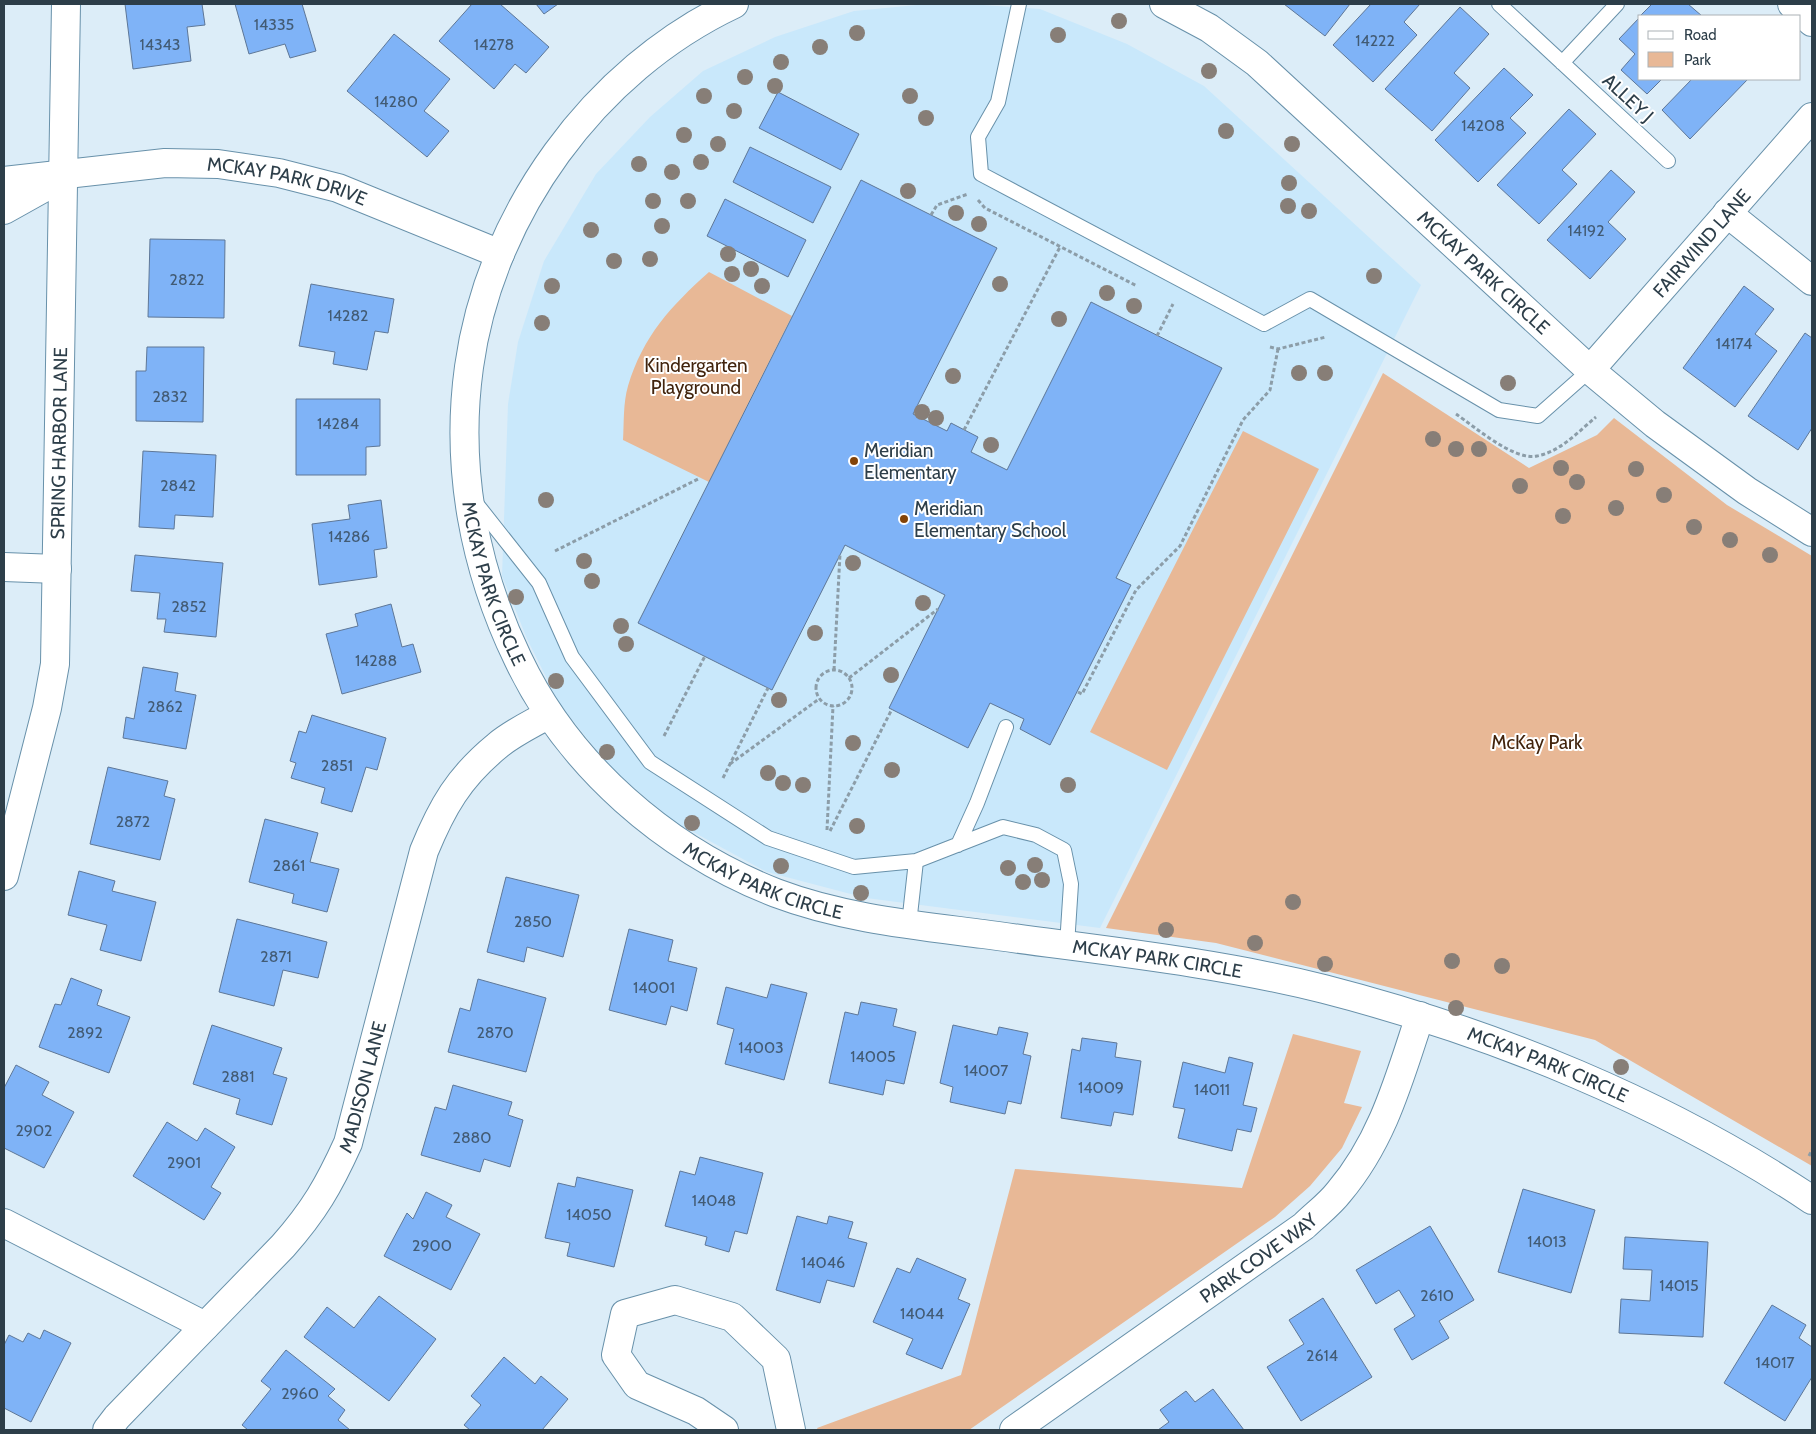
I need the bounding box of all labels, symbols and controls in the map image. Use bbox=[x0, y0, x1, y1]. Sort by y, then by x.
house number: 14335 bbox=[254, 15, 294, 34]
legend bbox=[1638, 15, 1801, 80]
text: Road bbox=[1684, 26, 1717, 44]
house number: 14222 bbox=[1355, 31, 1395, 50]
house number: 14343 bbox=[139, 35, 181, 54]
house number: 14278 bbox=[474, 35, 514, 54]
text: Park bbox=[1684, 51, 1711, 69]
street label: ALLEY J bbox=[1598, 69, 1658, 127]
house number: 14280 bbox=[374, 92, 418, 111]
house number: 14208 bbox=[1461, 116, 1505, 135]
street label: MCKAY PARK DRIVE bbox=[207, 152, 371, 210]
street label: FAIRWIND LANE bbox=[1648, 184, 1755, 302]
street label: MCKAY PARK CIRCLE bbox=[1413, 206, 1555, 339]
house number: 14192 bbox=[1567, 221, 1605, 240]
house number: 2822 bbox=[170, 270, 204, 289]
house number: 14282 bbox=[328, 306, 368, 325]
house number: 14174 bbox=[1716, 334, 1752, 353]
street label: SPRING HARBOR LANE bbox=[46, 347, 72, 539]
park label: Kindergarten Playground bbox=[644, 354, 748, 399]
house number: 2832 bbox=[152, 387, 188, 406]
house number: 14284 bbox=[317, 414, 359, 433]
place label: Meridian Elementary bbox=[864, 439, 957, 484]
marker: Meridian Elementary bbox=[848, 455, 860, 467]
house number: 2842 bbox=[160, 476, 196, 495]
place label: Meridian Elementary School bbox=[914, 497, 1067, 542]
street label: MCKAY PARK CIRCLE bbox=[458, 500, 531, 669]
marker: Meridian Elementary School bbox=[898, 513, 910, 525]
house number: 14286 bbox=[328, 527, 370, 546]
house number: 2852 bbox=[171, 597, 207, 616]
house number: 14288 bbox=[355, 651, 397, 670]
house number: 2862 bbox=[147, 697, 183, 716]
park label: McKay Park bbox=[1491, 731, 1583, 754]
house number: 2851 bbox=[321, 756, 353, 775]
house number: 2872 bbox=[116, 812, 150, 831]
street label: MCKAY PARK CIRCLE bbox=[679, 837, 845, 924]
house number: 2861 bbox=[273, 856, 305, 875]
house number: 2850 bbox=[514, 912, 552, 931]
street label: MCKAY PARK CIRCLE bbox=[1071, 935, 1244, 983]
house number: 2871 bbox=[260, 947, 292, 966]
house number: 14001 bbox=[633, 978, 675, 997]
street label: MADISON LANE bbox=[334, 1019, 391, 1156]
street label: MCKAY PARK CIRCLE bbox=[1465, 1022, 1632, 1107]
house number: 2892 bbox=[67, 1023, 103, 1042]
house number: 2870 bbox=[476, 1023, 514, 1042]
house number: 14003 bbox=[738, 1038, 784, 1057]
house number: 14005 bbox=[850, 1047, 896, 1066]
house number: 14007 bbox=[964, 1061, 1008, 1080]
house number: 2881 bbox=[222, 1067, 255, 1086]
house number: 14009 bbox=[1078, 1078, 1124, 1097]
house number: 14011 bbox=[1194, 1080, 1230, 1099]
house number: 2902 bbox=[15, 1121, 53, 1140]
house number: 2880 bbox=[453, 1128, 491, 1147]
house number: 2901 bbox=[167, 1153, 201, 1172]
house number: 14048 bbox=[692, 1191, 736, 1210]
house number: 14050 bbox=[566, 1205, 612, 1224]
street label: PARK COVE WAY bbox=[1195, 1208, 1322, 1307]
house number: 14013 bbox=[1527, 1232, 1567, 1251]
house number: 2900 bbox=[412, 1236, 452, 1255]
house number: 14046 bbox=[801, 1253, 845, 1272]
house number: 14015 bbox=[1659, 1276, 1699, 1295]
house number: 2610 bbox=[1420, 1286, 1454, 1305]
house number: 14044 bbox=[900, 1304, 944, 1323]
house number: 2614 bbox=[1306, 1346, 1338, 1365]
house number: 14017 bbox=[1756, 1353, 1794, 1372]
house number: 2960 bbox=[281, 1384, 319, 1403]

